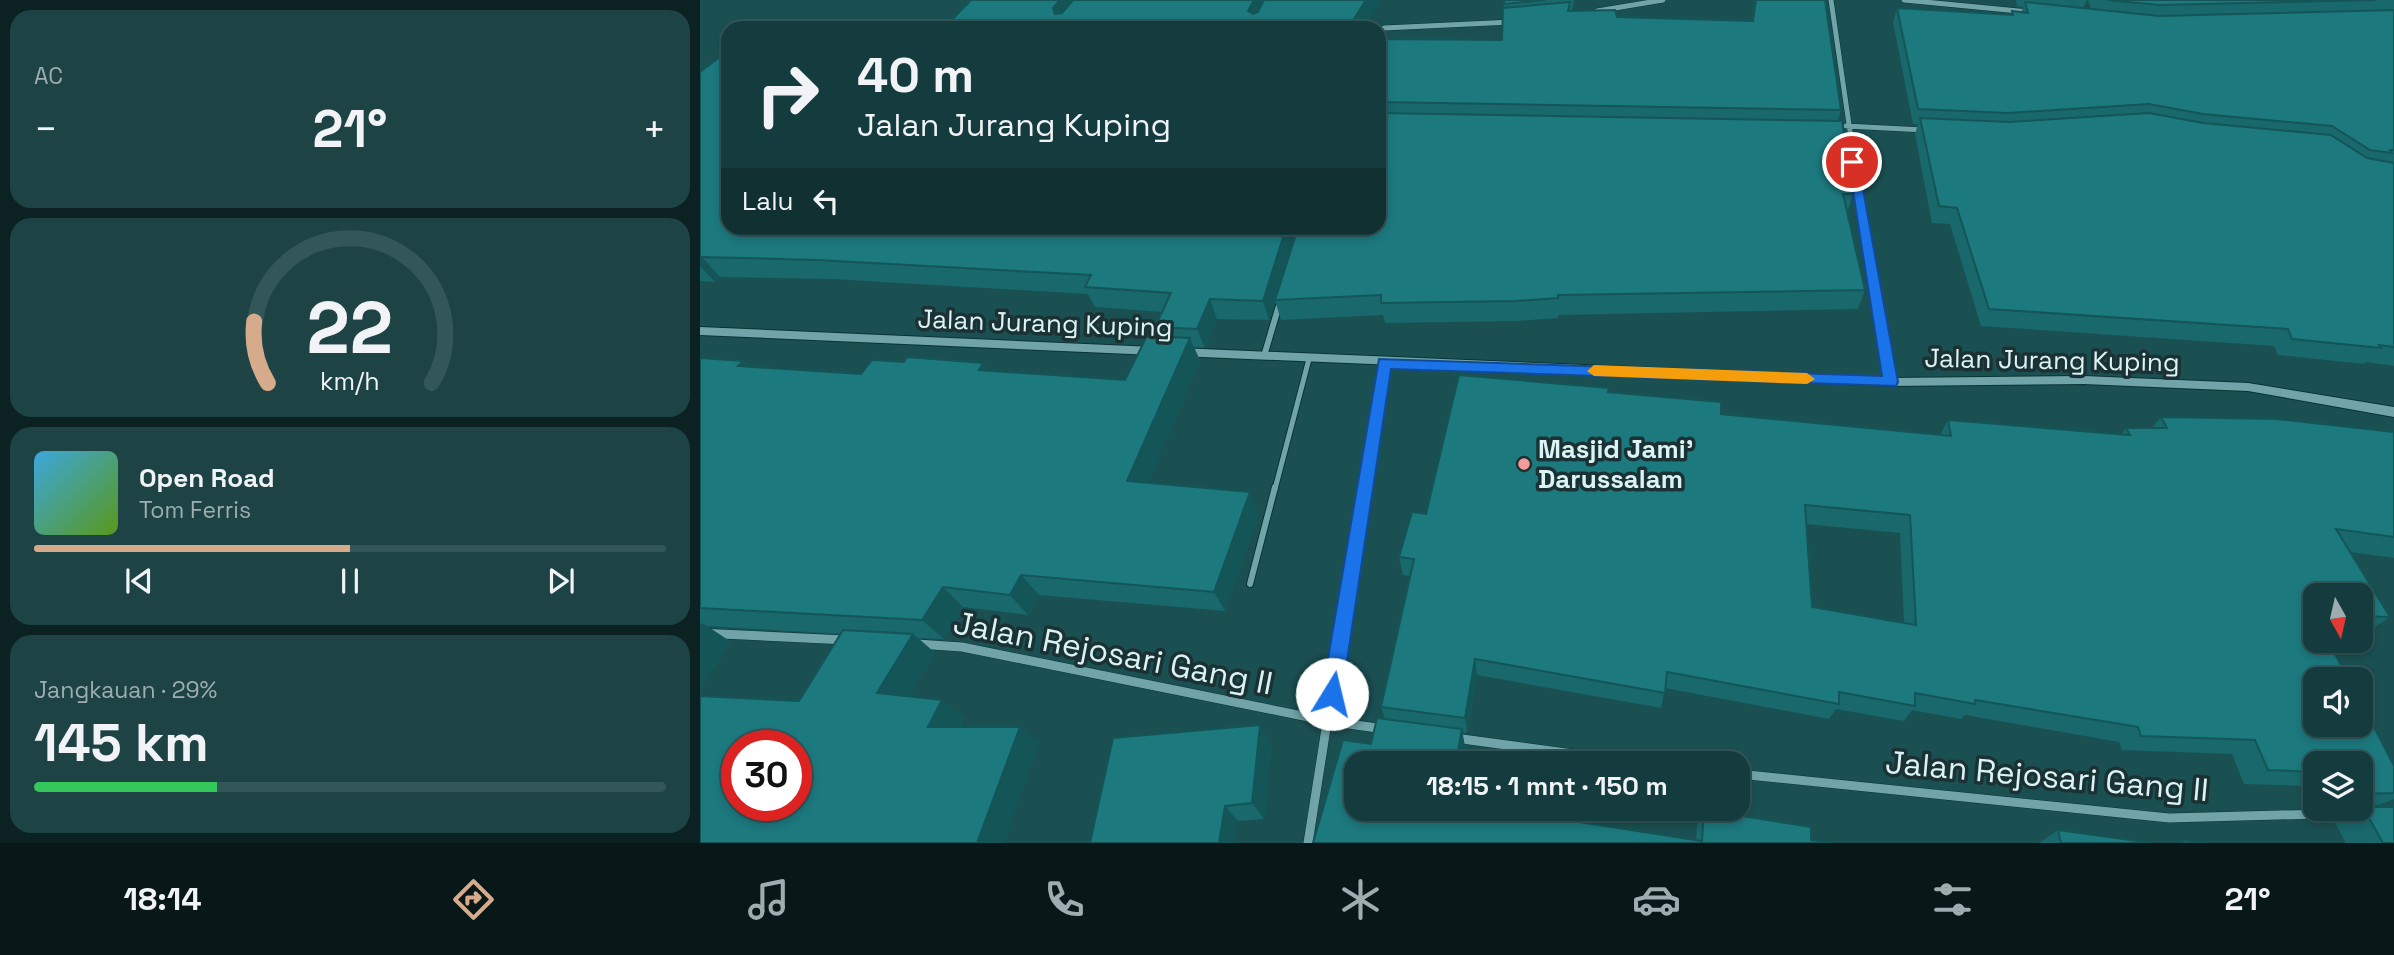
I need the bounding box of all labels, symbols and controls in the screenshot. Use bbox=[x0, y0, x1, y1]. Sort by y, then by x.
text: 40 m bbox=[857, 44, 974, 106]
icon: right bbox=[742, 49, 833, 140]
text: AC bbox=[34, 61, 63, 91]
text: 21° bbox=[313, 96, 387, 162]
text: − bbox=[34, 105, 58, 153]
text: + bbox=[642, 105, 666, 153]
text: Jalan Jurang Kuping bbox=[857, 105, 1171, 145]
pin bbox=[1822, 132, 1882, 192]
icon: arrive bbox=[1833, 143, 1871, 181]
icon: left bbox=[807, 182, 845, 220]
text: Lalu bbox=[742, 184, 793, 218]
text: 22 bbox=[307, 282, 393, 375]
street label: Jalan Jurang Kuping bbox=[917, 302, 1173, 344]
street label: Jalan Jurang Kuping bbox=[1924, 341, 2180, 379]
text: km/h bbox=[320, 365, 380, 397]
place label: Masjid Jami' Darussalam bbox=[1538, 432, 1693, 496]
marker: Masjid Jami' Darussalam bbox=[1516, 456, 1532, 472]
text: Open Road bbox=[139, 461, 275, 495]
text: Tom Ferris bbox=[139, 495, 251, 525]
icon: previous bbox=[120, 562, 158, 600]
icon: pause bbox=[331, 562, 369, 600]
icon: next bbox=[542, 562, 580, 600]
north arrow bbox=[2303, 583, 2373, 653]
map controls bbox=[2303, 583, 2373, 821]
street label: Jalan Rejosari Gang II bbox=[950, 602, 1276, 704]
position arrow bbox=[1295, 657, 1369, 731]
button: sound bbox=[2303, 667, 2373, 737]
text: Jangkauan · 29% bbox=[34, 675, 217, 705]
text: 145 km bbox=[34, 710, 209, 776]
speed limit sign: 30 bbox=[721, 730, 812, 821]
street label: Jalan Rejosari Gang II bbox=[1884, 742, 2210, 810]
button: layers bbox=[2303, 751, 2373, 821]
text: 18:15 · 1 mnt · 150 m bbox=[1426, 769, 1668, 803]
icon: directions bbox=[449, 875, 498, 924]
icon: music bbox=[744, 875, 793, 924]
icon: phone bbox=[1040, 875, 1089, 924]
icon: climate bbox=[1336, 875, 1385, 924]
icon: car bbox=[1632, 875, 1681, 924]
icon: filters bbox=[1928, 875, 1977, 924]
text: 18:14 bbox=[123, 879, 202, 919]
text: 21° bbox=[2224, 879, 2271, 919]

